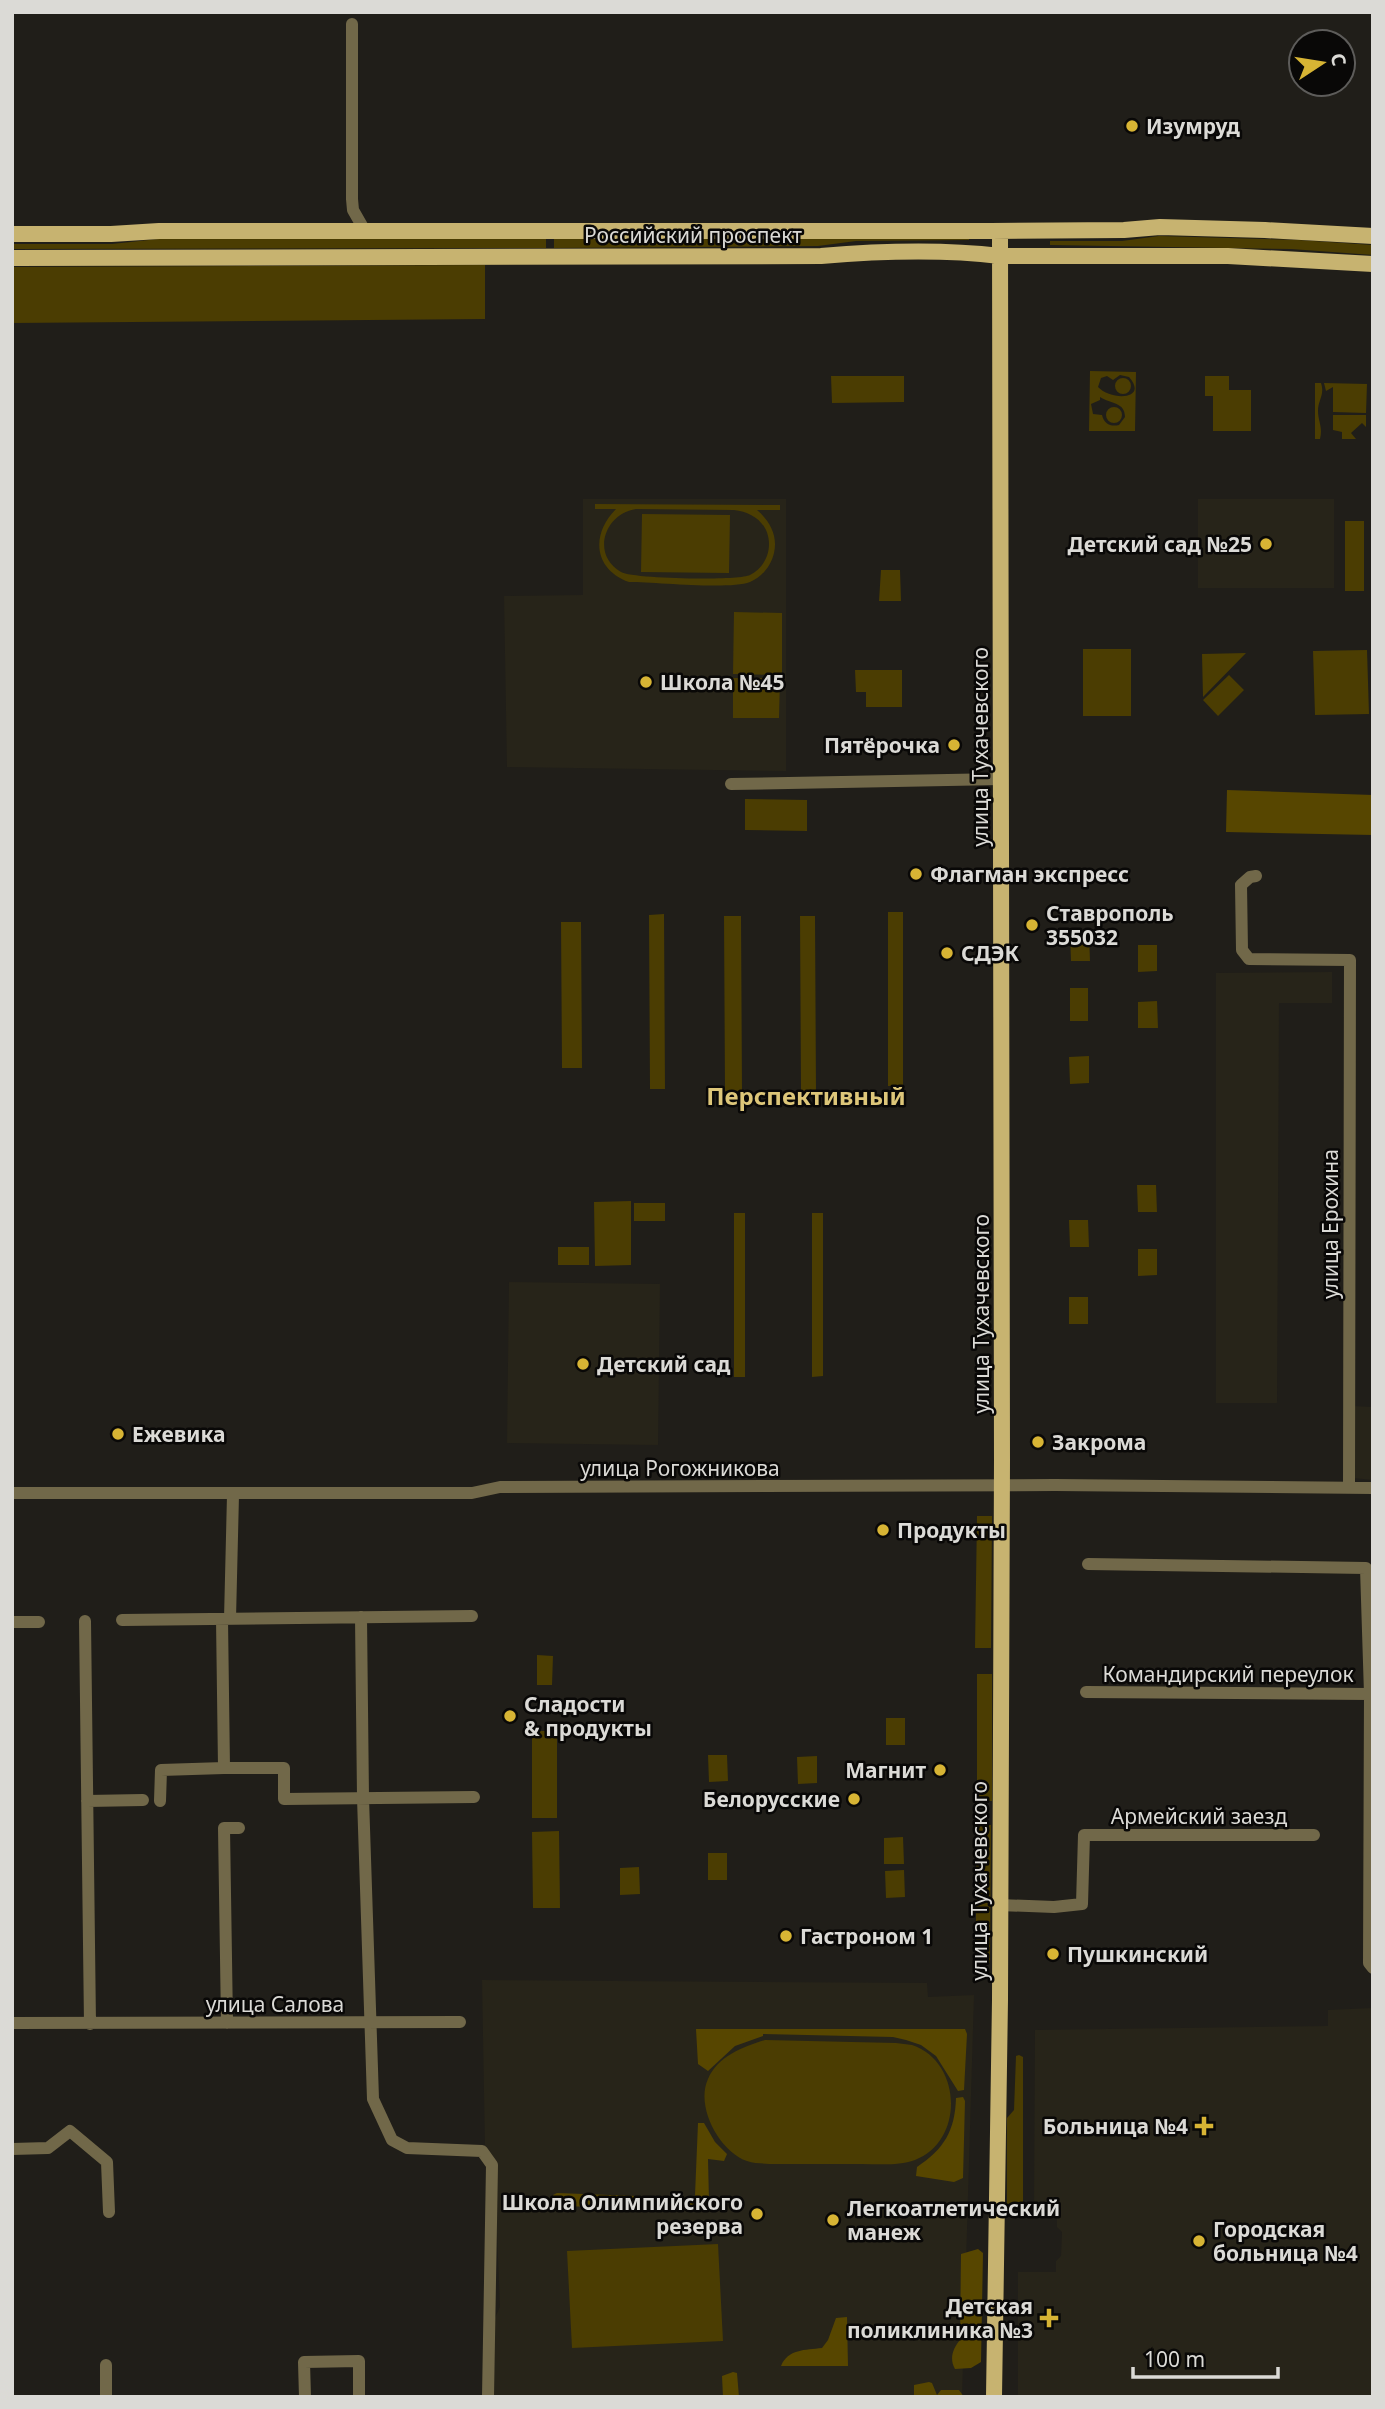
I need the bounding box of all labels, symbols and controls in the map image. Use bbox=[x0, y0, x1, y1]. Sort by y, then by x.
north arrow bbox=[1287, 28, 1357, 98]
text: С bbox=[1325, 51, 1353, 68]
place label: Изумруд bbox=[1146, 112, 1240, 140]
marker: Изумруд bbox=[1124, 118, 1140, 134]
street label: Российский проспект bbox=[584, 221, 802, 249]
place label: Детский сад №25 bbox=[1068, 530, 1252, 558]
marker: Детский сад №25 bbox=[1258, 536, 1274, 552]
street label: улица Тухачевского bbox=[966, 647, 994, 847]
place label: Школа №45 bbox=[660, 668, 785, 696]
marker: Школа №45 bbox=[638, 674, 654, 690]
place label: Пятёрочка bbox=[824, 731, 940, 759]
marker: Пятёрочка bbox=[946, 737, 962, 753]
place label: Флагман экспресс bbox=[930, 860, 1129, 888]
marker: Флагман экспресс bbox=[908, 866, 924, 882]
place label: Ставрополь 355032 bbox=[1046, 899, 1174, 951]
marker: Ставрополь 355032 bbox=[1024, 917, 1040, 933]
place label: СДЭК bbox=[961, 939, 1020, 967]
marker: СДЭК bbox=[939, 945, 955, 961]
district label: Перспективный bbox=[706, 1079, 906, 1112]
street label: улица Ерохина bbox=[1316, 1149, 1344, 1299]
street label: улица Тухачевского bbox=[967, 1214, 995, 1414]
place label: Детский сад bbox=[597, 1350, 731, 1378]
marker: Детский сад bbox=[575, 1356, 591, 1372]
place label: Ежевика bbox=[132, 1420, 226, 1448]
marker: Ежевика bbox=[110, 1426, 126, 1442]
place label: Закрома bbox=[1052, 1428, 1146, 1456]
marker: Закрома bbox=[1030, 1434, 1046, 1450]
street label: улица Рогожникова bbox=[580, 1454, 780, 1482]
place label: Продукты bbox=[897, 1516, 1006, 1544]
marker: Продукты bbox=[875, 1522, 891, 1538]
street label: Командирский переулок bbox=[1102, 1660, 1354, 1688]
place label: Сладости & продукты bbox=[524, 1690, 652, 1742]
marker: Сладости & продукты bbox=[502, 1708, 518, 1724]
place label: Магнит bbox=[845, 1756, 926, 1784]
marker: Магнит bbox=[932, 1762, 948, 1778]
street label: улица Тухачевского bbox=[965, 1781, 993, 1981]
place label: Белорусские bbox=[703, 1785, 840, 1813]
marker: Белорусские bbox=[846, 1791, 862, 1807]
street label: Армейский заезд bbox=[1111, 1802, 1287, 1830]
place label: Гастроном 1 bbox=[800, 1922, 933, 1950]
marker: Гастроном 1 bbox=[778, 1928, 794, 1944]
place label: Пушкинский bbox=[1067, 1940, 1208, 1968]
marker: Пушкинский bbox=[1045, 1946, 1061, 1962]
street label: улица Салова bbox=[206, 1990, 344, 2018]
place label: Больница №4 bbox=[1043, 2112, 1188, 2140]
marker: Больница №4 bbox=[1194, 2116, 1214, 2136]
place label: Школа Олимпийского резерва bbox=[502, 2188, 743, 2240]
place label: Легкоатлетический манеж bbox=[847, 2194, 1060, 2246]
marker: Школа Олимпийского резерва bbox=[749, 2206, 765, 2222]
marker: Легкоатлетический манеж bbox=[825, 2212, 841, 2228]
place label: Городская больница №4 bbox=[1213, 2215, 1358, 2267]
marker: Городская больница №4 bbox=[1191, 2233, 1207, 2249]
place label: Детская поликлиника №3 bbox=[847, 2292, 1033, 2344]
marker: Детская поликлиника №3 bbox=[1039, 2308, 1059, 2328]
scale bar bbox=[1133, 2336, 1278, 2380]
text: 100 m bbox=[1144, 2345, 1205, 2373]

